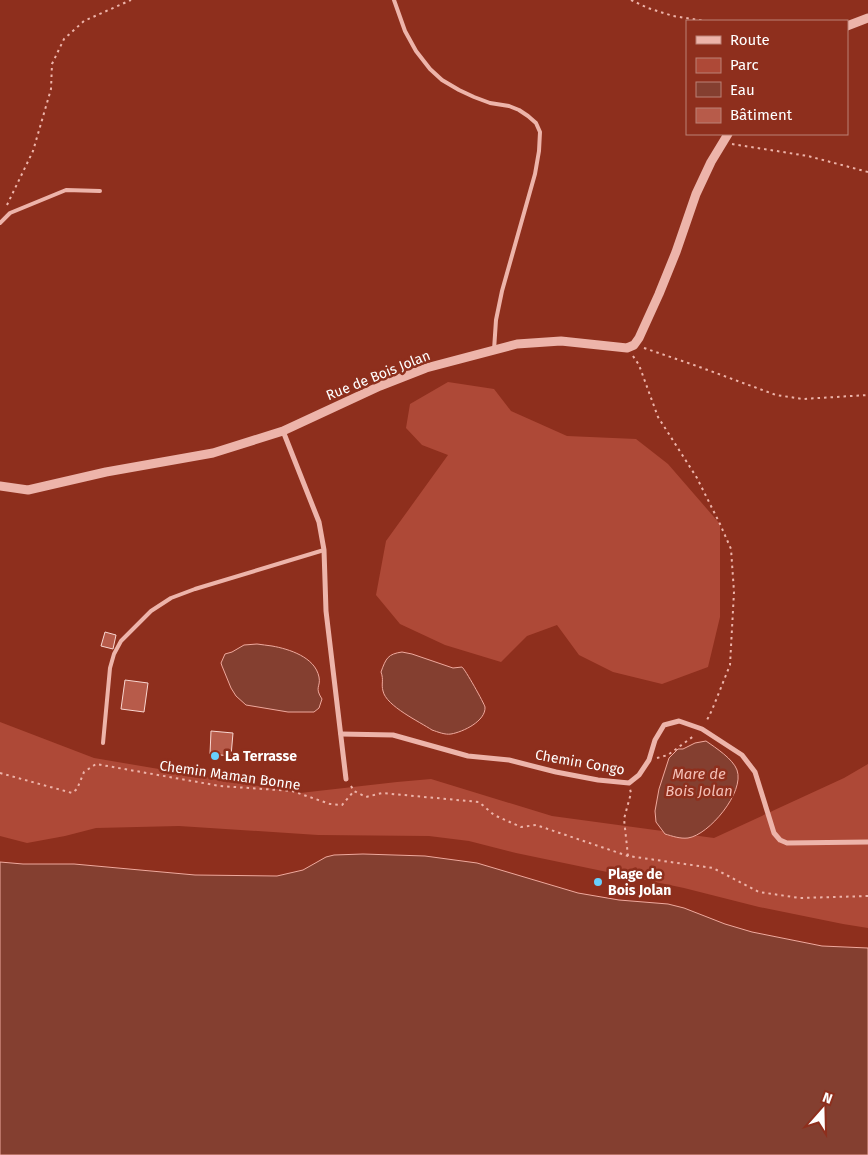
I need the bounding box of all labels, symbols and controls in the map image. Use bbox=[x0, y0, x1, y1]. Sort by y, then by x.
legend bbox=[686, 20, 848, 135]
text: Route bbox=[730, 31, 770, 49]
text: Parc bbox=[730, 56, 759, 74]
text: Eau bbox=[730, 81, 755, 99]
text: Bâtiment bbox=[730, 106, 793, 124]
street label: Rue de Bois Jolan bbox=[324, 347, 433, 404]
street label: Chemin Congo bbox=[534, 746, 626, 779]
place label: La Terrasse bbox=[225, 748, 297, 765]
marker: La Terrasse bbox=[209, 750, 221, 762]
street label: Chemin Maman Bonne bbox=[158, 757, 301, 794]
water label: Mare de Bois Jolan bbox=[665, 765, 733, 800]
place label: Plage de Bois Jolan bbox=[608, 866, 671, 899]
marker: Plage de Bois Jolan bbox=[592, 876, 604, 888]
north arrow bbox=[798, 1085, 848, 1135]
text: N bbox=[820, 1089, 835, 1108]

